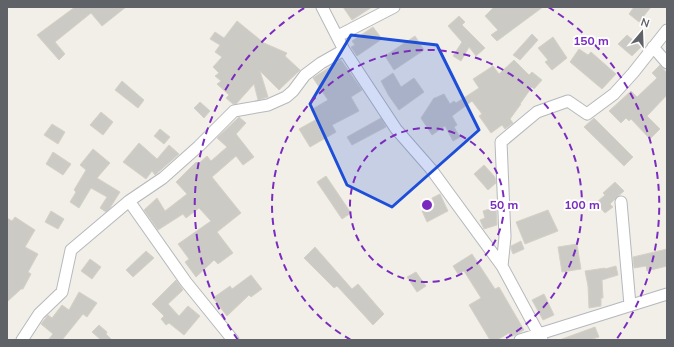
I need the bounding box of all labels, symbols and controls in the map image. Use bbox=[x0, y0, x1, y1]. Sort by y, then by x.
north arrow bbox=[622, 12, 662, 52]
text: N bbox=[639, 15, 651, 31]
text: 150 m bbox=[573, 33, 609, 48]
text: 50 m bbox=[490, 197, 518, 212]
text: 100 m bbox=[564, 197, 600, 212]
centre of rings bbox=[420, 198, 434, 212]

